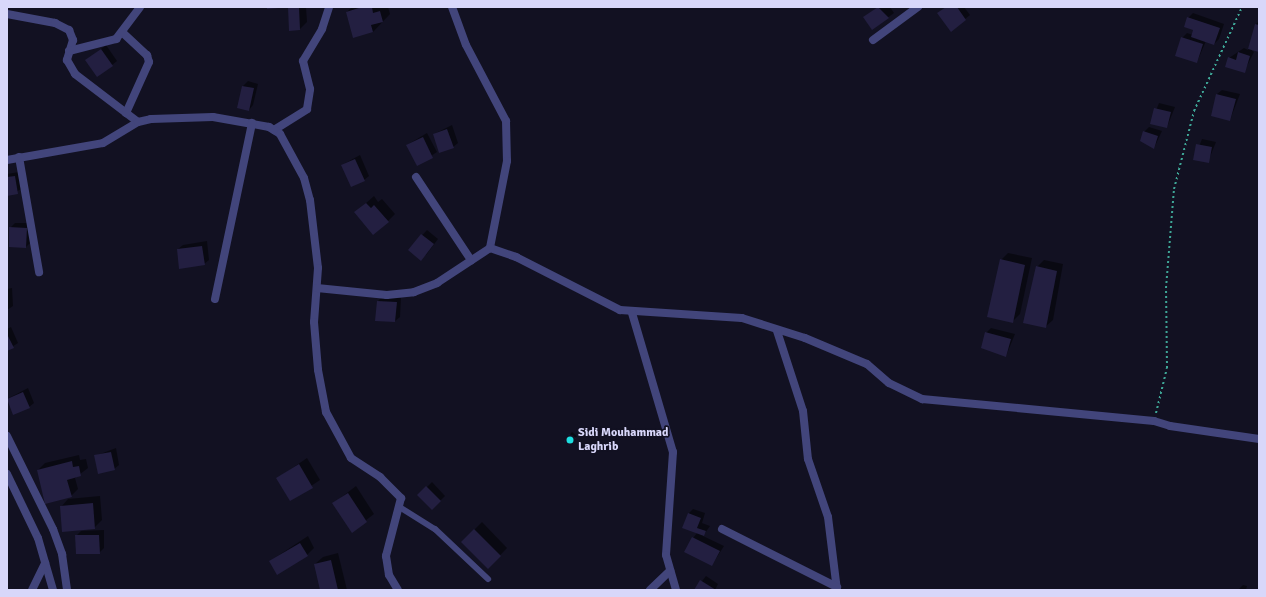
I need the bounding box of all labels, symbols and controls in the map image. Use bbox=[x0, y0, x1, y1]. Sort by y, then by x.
place label: Sidi Mouhammad Laghrib bbox=[578, 426, 668, 454]
marker: Sidi Mouhammad Laghrib bbox=[565, 435, 575, 445]

